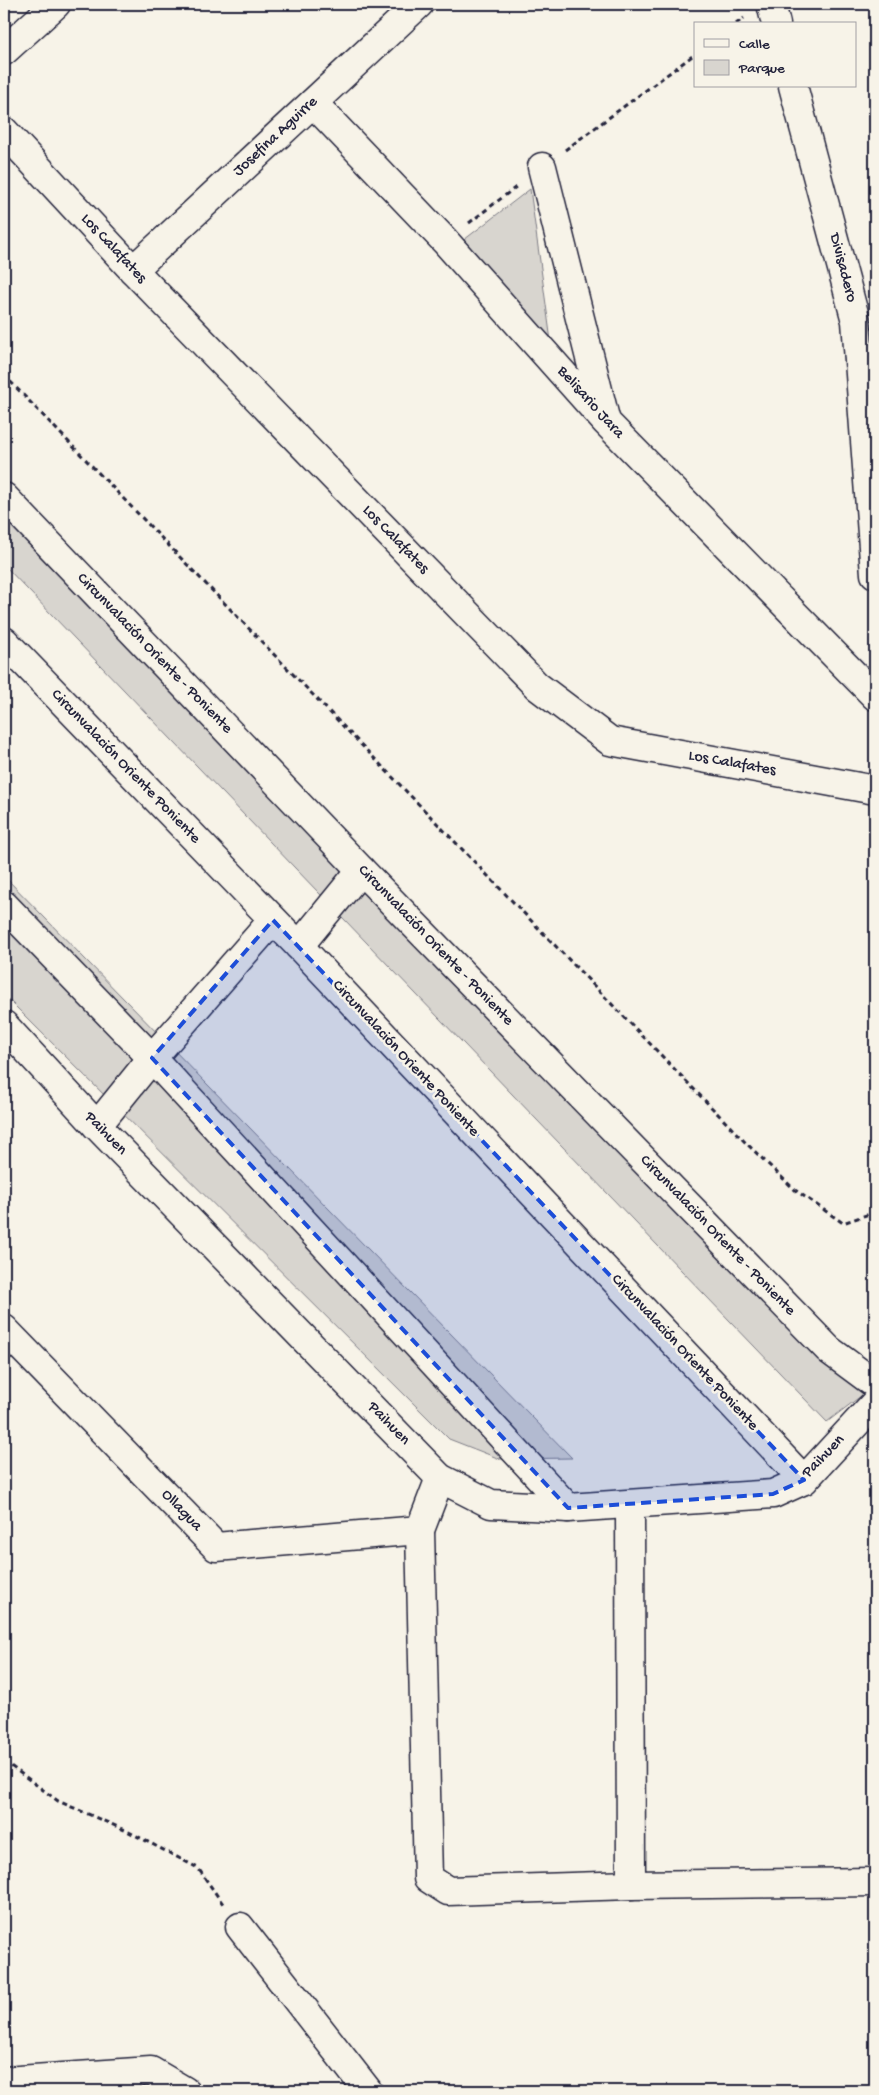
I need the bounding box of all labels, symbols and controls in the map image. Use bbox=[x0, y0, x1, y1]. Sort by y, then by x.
legend bbox=[694, 22, 856, 88]
text: Calle bbox=[739, 36, 770, 54]
text: Parque bbox=[738, 60, 785, 78]
street label: Josefina Aguirre bbox=[230, 92, 323, 181]
street label: Los Calafates bbox=[76, 210, 151, 289]
street label: Divisadero bbox=[823, 230, 860, 305]
street label: Belisario Jara bbox=[552, 362, 628, 444]
street label: Los Calafates bbox=[358, 502, 433, 579]
street label: Circunvalación Oriente - Poniente bbox=[72, 570, 236, 739]
street label: Circunvalación Oriente Poniente bbox=[46, 686, 204, 849]
street label: Los Calafates bbox=[687, 747, 778, 781]
street label: Circunvalación Oriente - Poniente bbox=[353, 862, 517, 1031]
street label: Circunvalación Oriente Poniente bbox=[327, 977, 483, 1142]
street label: Paihuen bbox=[79, 1108, 131, 1160]
street label: Circunvalación Oriente - Poniente bbox=[635, 1152, 799, 1321]
street label: Circunvalación Oriente Poniente bbox=[606, 1271, 762, 1436]
street label: Paihuen bbox=[362, 1398, 414, 1450]
street label: Paihuen bbox=[798, 1431, 850, 1483]
street label: Ollagua bbox=[156, 1486, 206, 1537]

